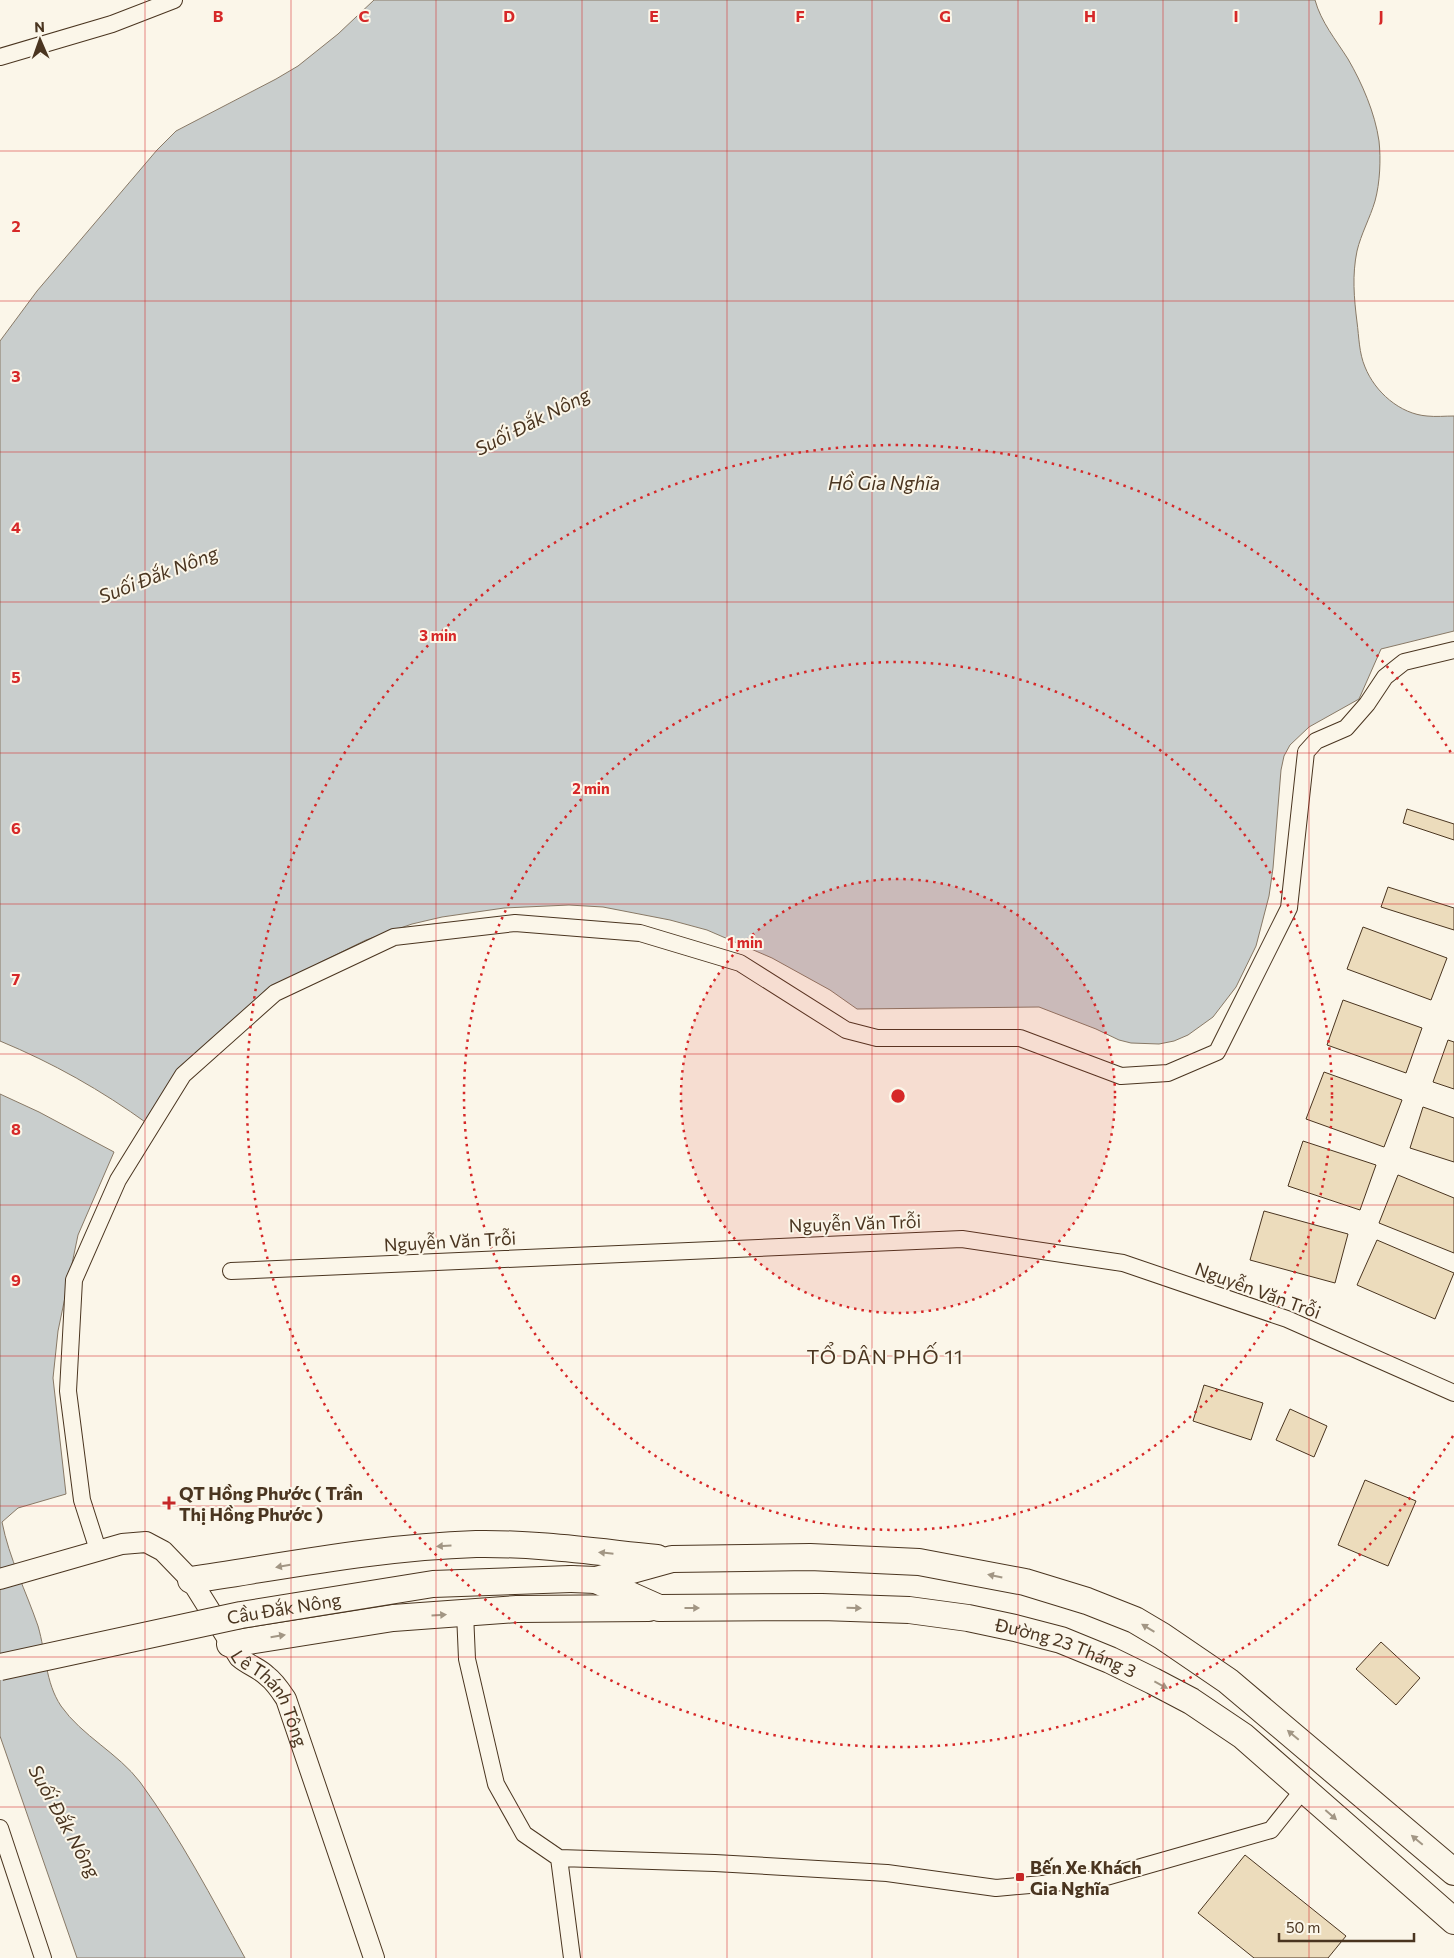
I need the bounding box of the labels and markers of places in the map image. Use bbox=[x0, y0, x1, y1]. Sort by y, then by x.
centre of rings bbox=[889, 1087, 907, 1105]
place label: QT Hồng Phước ( Trần Thị Hồng Phước ) bbox=[179, 1482, 363, 1525]
marker: QT Hồng Phước ( Trần Thị Hồng Phước ) bbox=[163, 1497, 175, 1509]
place label: Bến Xe Khách Gia Nghĩa bbox=[1030, 1856, 1142, 1899]
marker: Bến Xe Khách Gia Nghĩa bbox=[1014, 1871, 1026, 1883]

